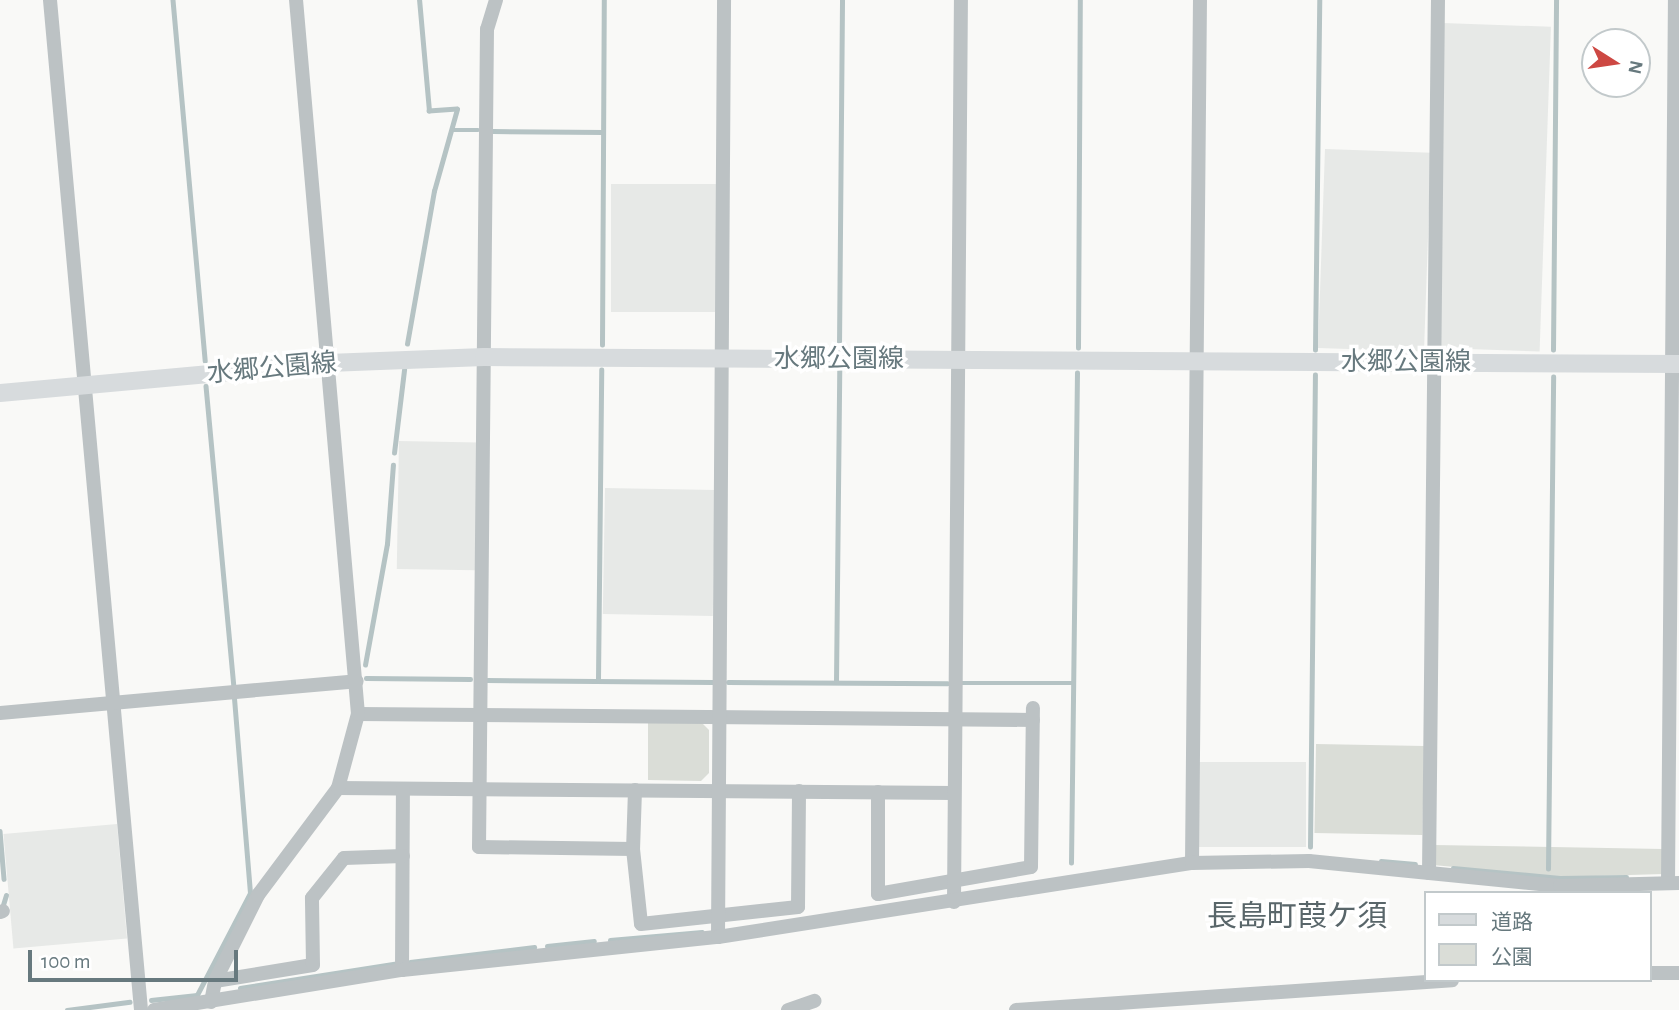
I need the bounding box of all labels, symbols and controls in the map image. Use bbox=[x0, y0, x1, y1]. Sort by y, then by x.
north arrow bbox=[1581, 28, 1651, 98]
text: N bbox=[1624, 59, 1646, 75]
street label: 水郷公園線 bbox=[774, 344, 904, 376]
street label: 水郷公園線 bbox=[1341, 347, 1471, 379]
street label: 水郷公園線 bbox=[206, 348, 338, 390]
legend bbox=[1424, 891, 1651, 982]
district label: 長島町葭ケ須 bbox=[1207, 899, 1387, 935]
text: 道路 bbox=[1491, 912, 1533, 933]
scale bar bbox=[32, 936, 242, 980]
text: 公園 bbox=[1491, 947, 1533, 968]
text: 100 m bbox=[41, 951, 91, 972]

